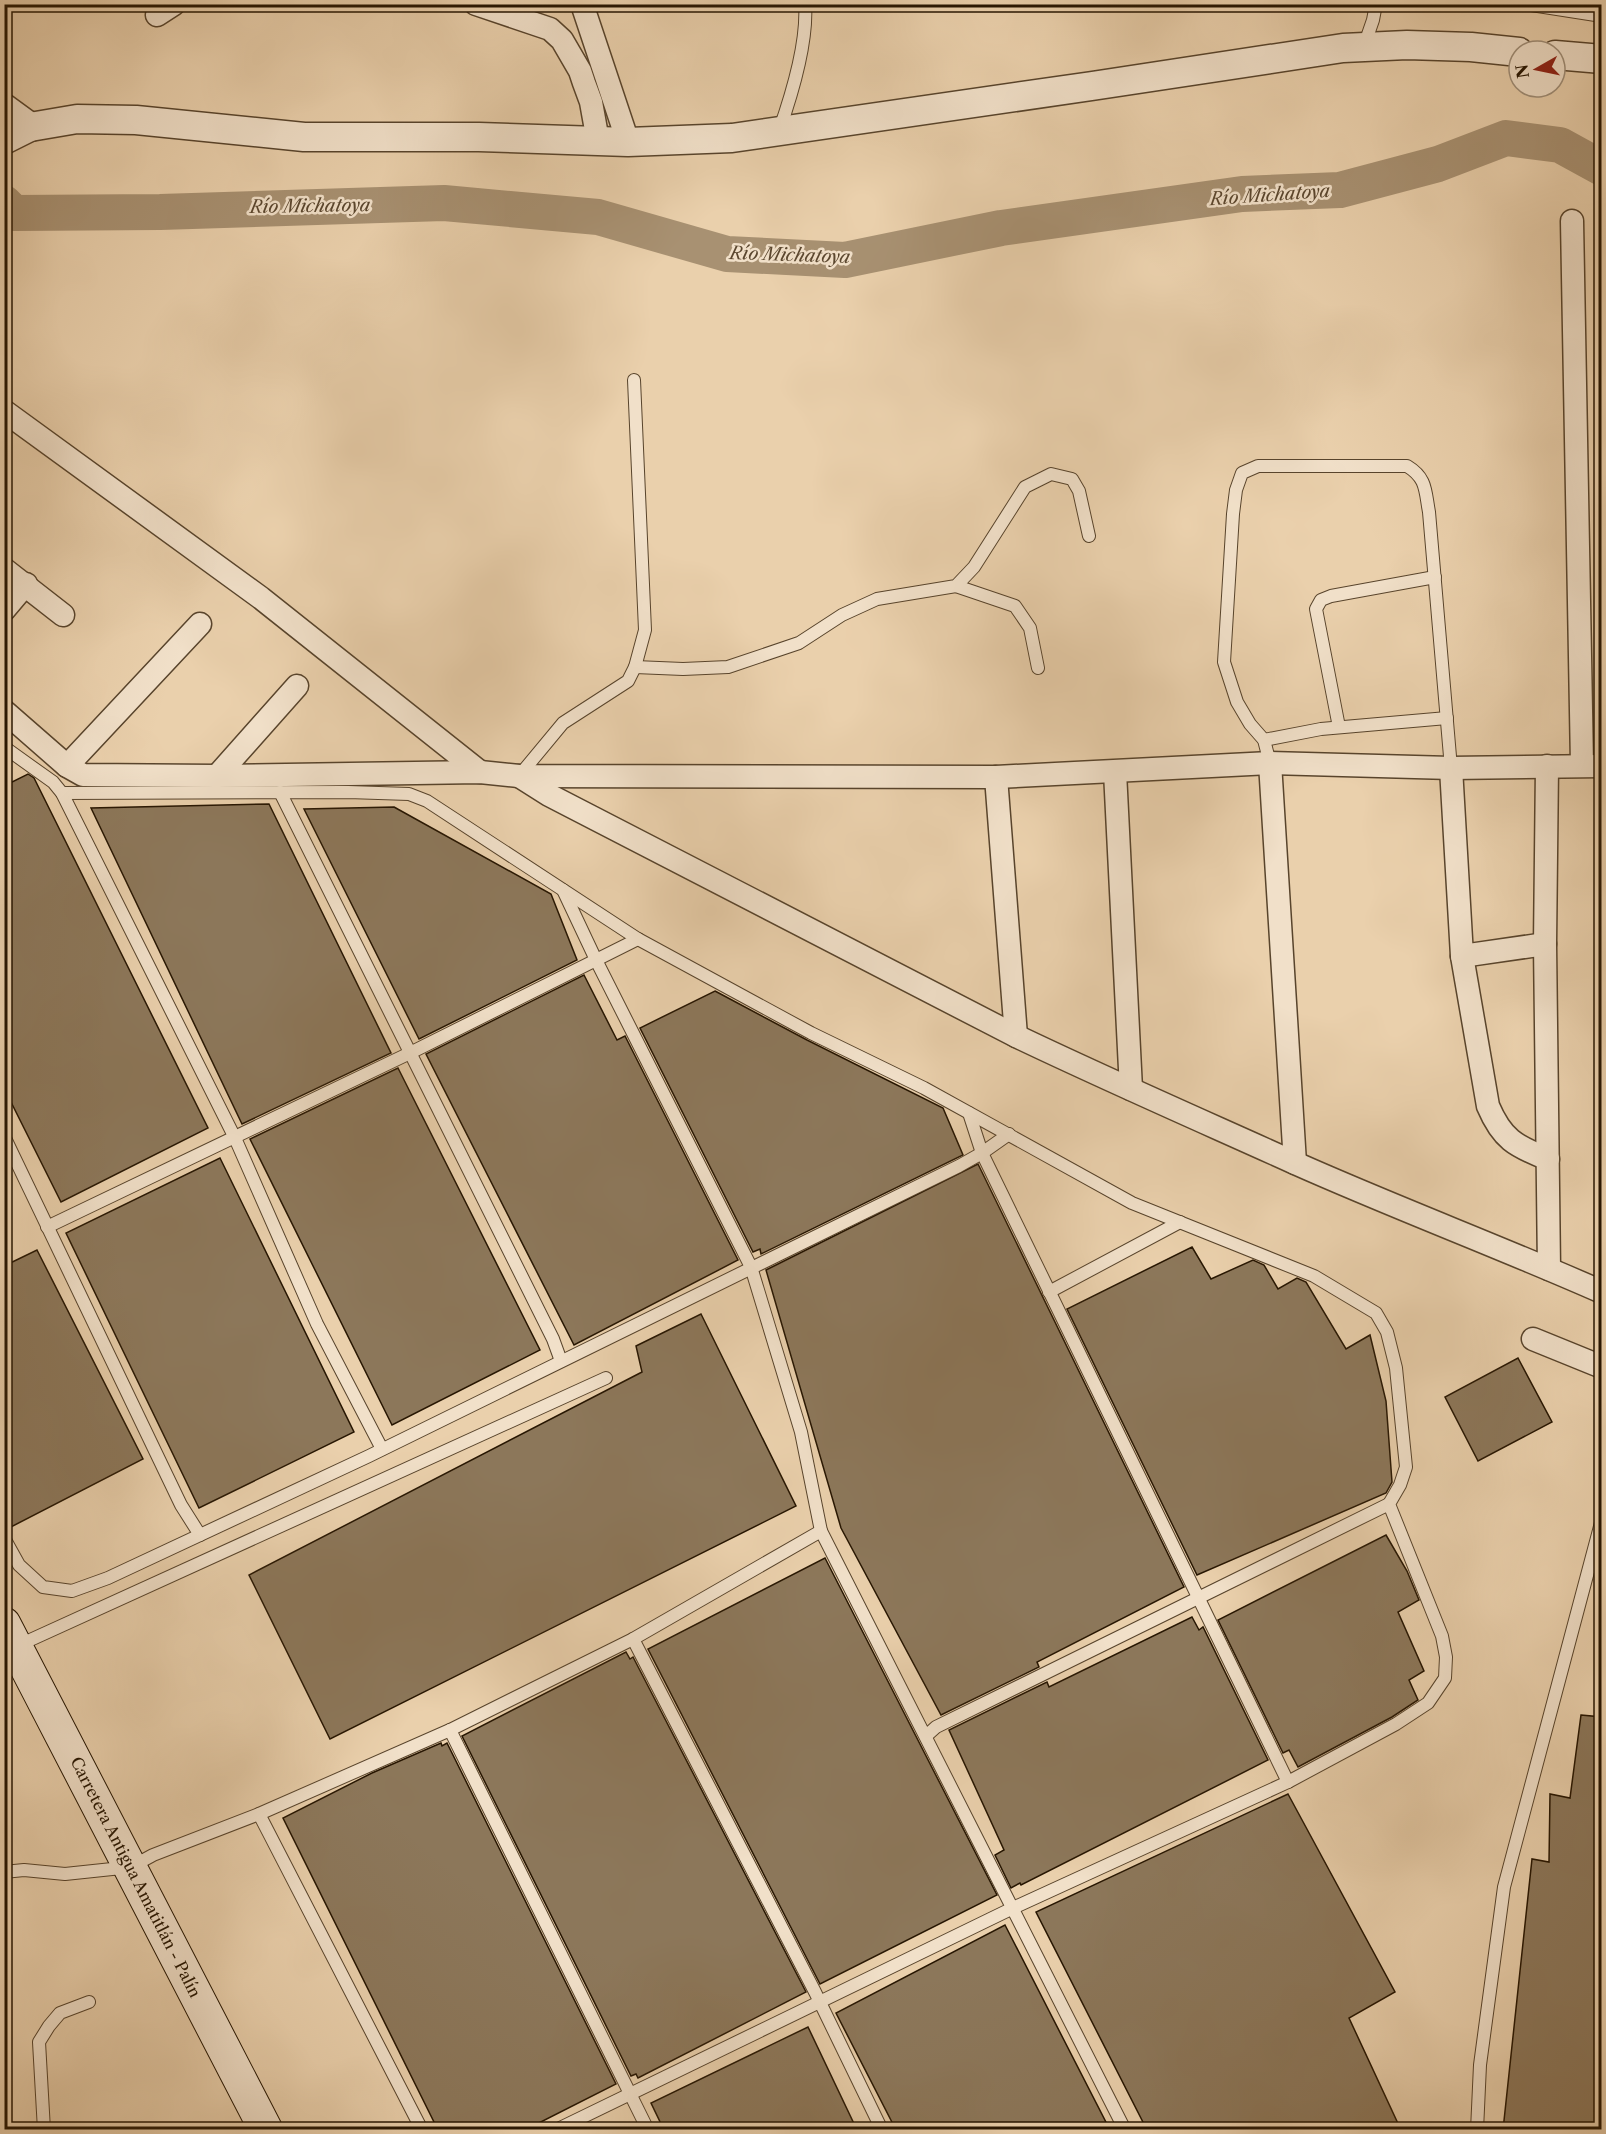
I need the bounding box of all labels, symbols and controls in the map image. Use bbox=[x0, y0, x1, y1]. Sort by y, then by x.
north arrow bbox=[1507, 39, 1567, 99]
text: N bbox=[1511, 63, 1533, 80]
water label: Río Michatoya bbox=[1207, 180, 1331, 210]
water label: Río Michatoya bbox=[248, 194, 371, 218]
water label: Río Michatoya bbox=[727, 242, 851, 268]
street label: Carretera Antigua Amatitlán - Palín bbox=[66, 1753, 206, 2001]

